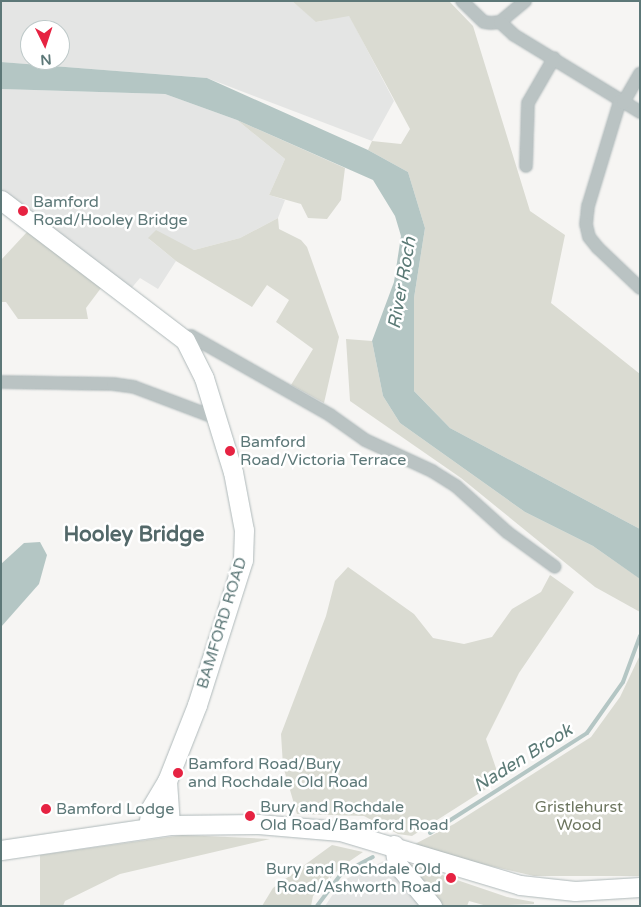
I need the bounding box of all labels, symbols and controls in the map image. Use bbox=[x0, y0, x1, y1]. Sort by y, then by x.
north arrow bbox=[20, 20, 70, 70]
text: N bbox=[40, 51, 52, 68]
place label: Bamford Road/Hooley Bridge bbox=[33, 192, 188, 230]
marker: Bamford Road/Hooley Bridge bbox=[17, 205, 29, 217]
water label: River Roch bbox=[383, 235, 421, 331]
place label: Bamford Road/Victoria Terrace bbox=[240, 432, 406, 470]
marker: Bamford Road/Victoria Terrace bbox=[224, 445, 236, 457]
district label: Hooley Bridge bbox=[64, 522, 204, 548]
street label: BAMFORD ROAD bbox=[193, 555, 251, 691]
water label: Naden Brook bbox=[470, 719, 576, 797]
place label: Bamford Road/Bury and Rochdale Old Road bbox=[188, 754, 368, 792]
marker: Bamford Road/Bury and Rochdale Old Road bbox=[172, 767, 184, 779]
place label: Bury and Rochdale Old Road/Bamford Road bbox=[260, 797, 449, 835]
park label: Gristlehurst Wood bbox=[535, 797, 623, 835]
place label: Bamford Lodge bbox=[56, 799, 174, 819]
marker: Bamford Lodge bbox=[40, 803, 52, 815]
marker: Bury and Rochdale Old Road/Bamford Road bbox=[244, 810, 256, 822]
place label: Bury and Rochdale Old Road/Ashworth Road bbox=[266, 859, 441, 897]
marker: Bury and Rochdale Old Road/Ashworth Road bbox=[445, 872, 457, 884]

